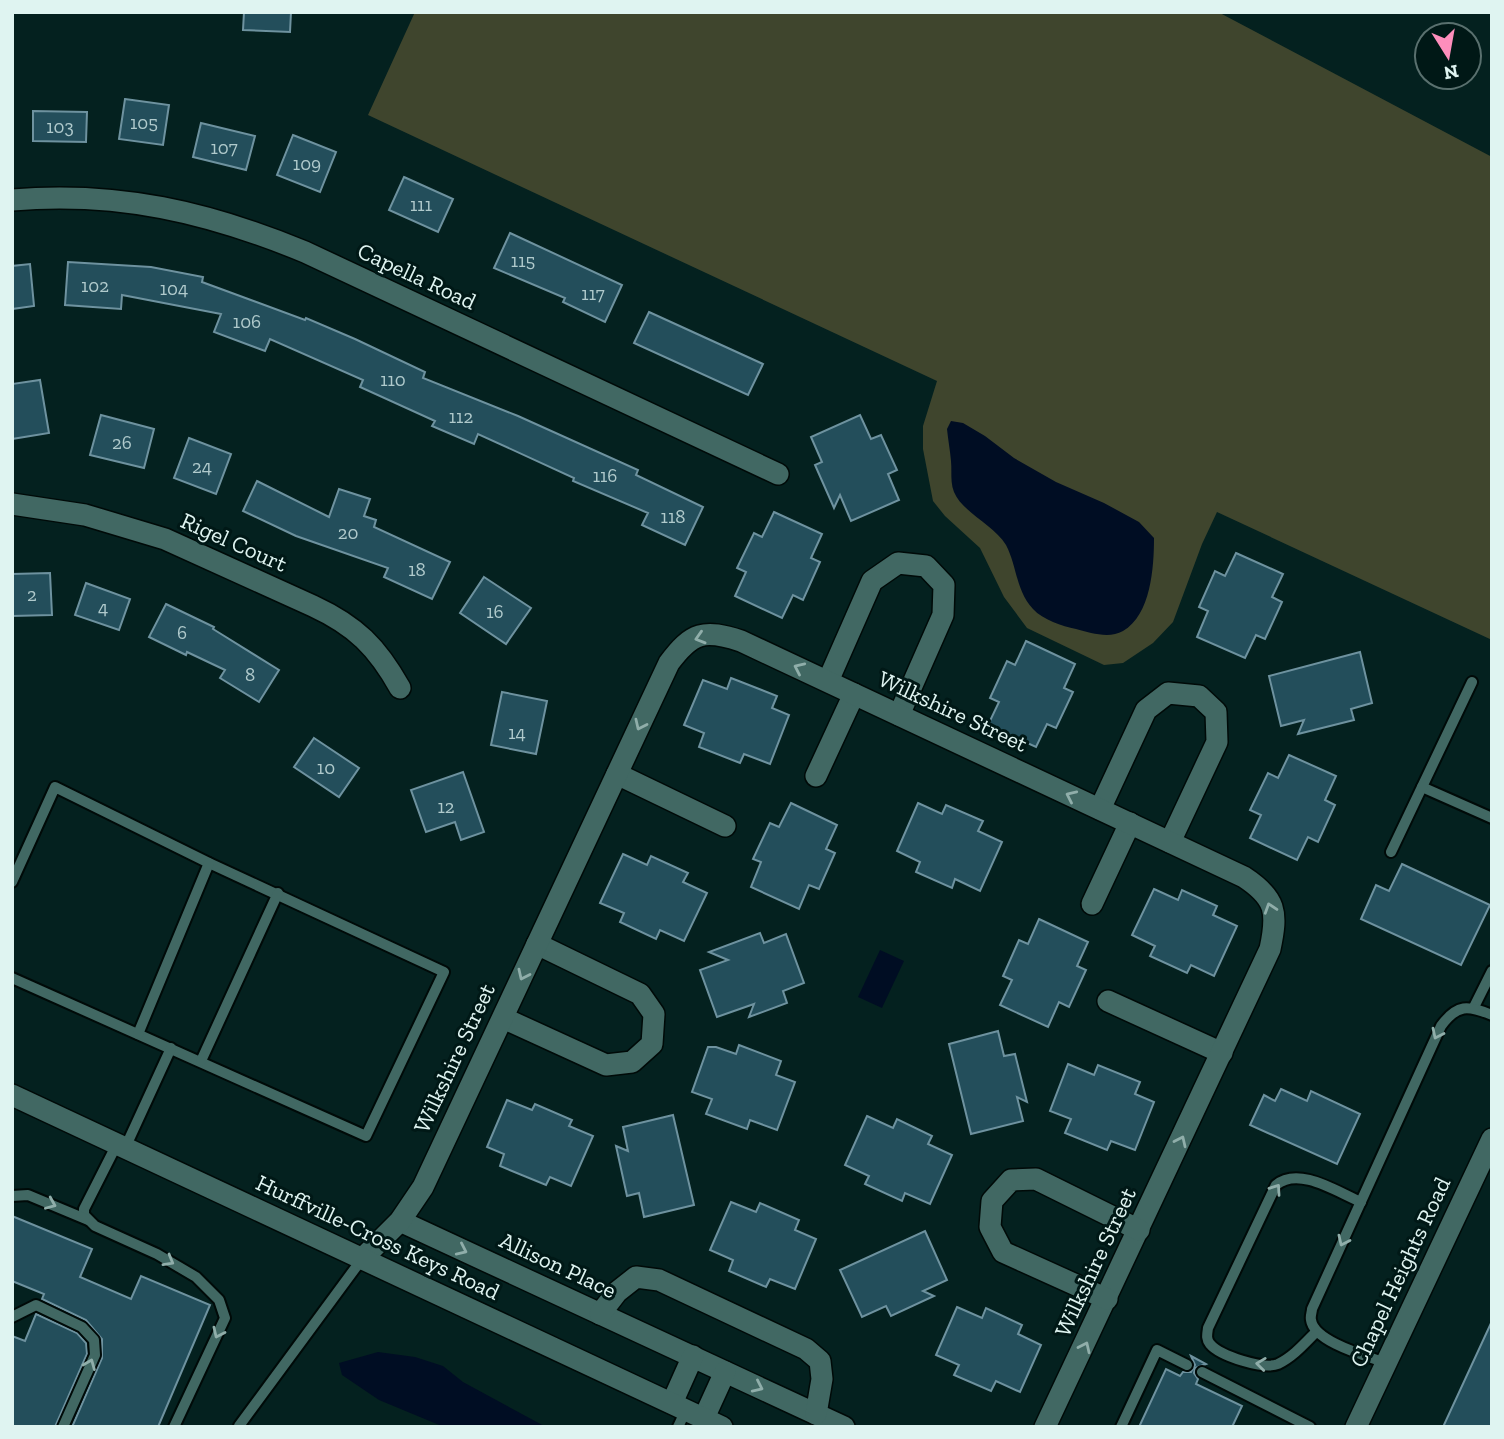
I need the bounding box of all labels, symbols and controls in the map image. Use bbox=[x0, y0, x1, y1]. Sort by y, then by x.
north arrow bbox=[1413, 21, 1483, 91]
text: N bbox=[1442, 60, 1460, 85]
house number: 105 bbox=[130, 111, 158, 134]
house number: 103 bbox=[46, 115, 74, 138]
house number: 107 bbox=[210, 136, 238, 159]
house number: 109 bbox=[293, 152, 321, 175]
house number: 111 bbox=[410, 193, 432, 216]
street label: Capella Road bbox=[353, 236, 481, 316]
house number: 115 bbox=[511, 249, 535, 272]
house number: 102 bbox=[81, 274, 109, 297]
house number: 104 bbox=[160, 277, 188, 300]
house number: 117 bbox=[581, 282, 605, 305]
house number: 106 bbox=[233, 310, 261, 333]
house number: 110 bbox=[380, 368, 406, 391]
house number: 112 bbox=[449, 405, 473, 428]
house number: 26 bbox=[112, 431, 132, 454]
house number: 24 bbox=[192, 455, 212, 478]
house number: 116 bbox=[593, 464, 617, 487]
house number: 118 bbox=[661, 505, 685, 528]
street label: Rigel Court bbox=[177, 506, 292, 578]
house number: 20 bbox=[338, 521, 358, 544]
house number: 18 bbox=[408, 558, 426, 581]
house number: 2 bbox=[27, 583, 37, 606]
house number: 4 bbox=[98, 596, 108, 619]
house number: 16 bbox=[486, 600, 504, 623]
house number: 6 bbox=[177, 621, 187, 644]
one-way arrow bbox=[695, 629, 707, 644]
one-way arrow bbox=[794, 662, 806, 676]
house number: 8 bbox=[245, 663, 255, 686]
street label: Wilkshire Street bbox=[874, 664, 1032, 758]
one-way arrow bbox=[634, 717, 648, 730]
house number: 14 bbox=[508, 721, 526, 744]
house number: 10 bbox=[317, 756, 335, 779]
one-way arrow bbox=[1066, 790, 1078, 804]
house number: 12 bbox=[437, 795, 455, 818]
one-way arrow bbox=[1264, 902, 1279, 914]
one-way arrow bbox=[517, 968, 531, 980]
street label: Wilkshire Street bbox=[407, 979, 501, 1137]
one-way arrow bbox=[1432, 1027, 1446, 1039]
one-way arrow bbox=[1173, 1136, 1187, 1148]
street label: Hurffville-Cross Keys Road bbox=[252, 1168, 505, 1306]
street label: Chapel Heights Road bbox=[1344, 1172, 1456, 1371]
street label: Wilkshire Street bbox=[1048, 1183, 1142, 1341]
one-way arrow bbox=[1268, 1184, 1280, 1197]
one-way arrow bbox=[44, 1196, 56, 1210]
street label: Allison Place bbox=[495, 1226, 621, 1304]
one-way arrow bbox=[1337, 1234, 1351, 1246]
one-way arrow bbox=[455, 1241, 468, 1255]
one-way arrow bbox=[162, 1253, 175, 1266]
one-way arrow bbox=[212, 1326, 226, 1338]
one-way arrow bbox=[1076, 1342, 1090, 1354]
one-way arrow bbox=[1255, 1357, 1266, 1372]
one-way arrow bbox=[82, 1359, 96, 1371]
one-way arrow bbox=[751, 1378, 763, 1392]

